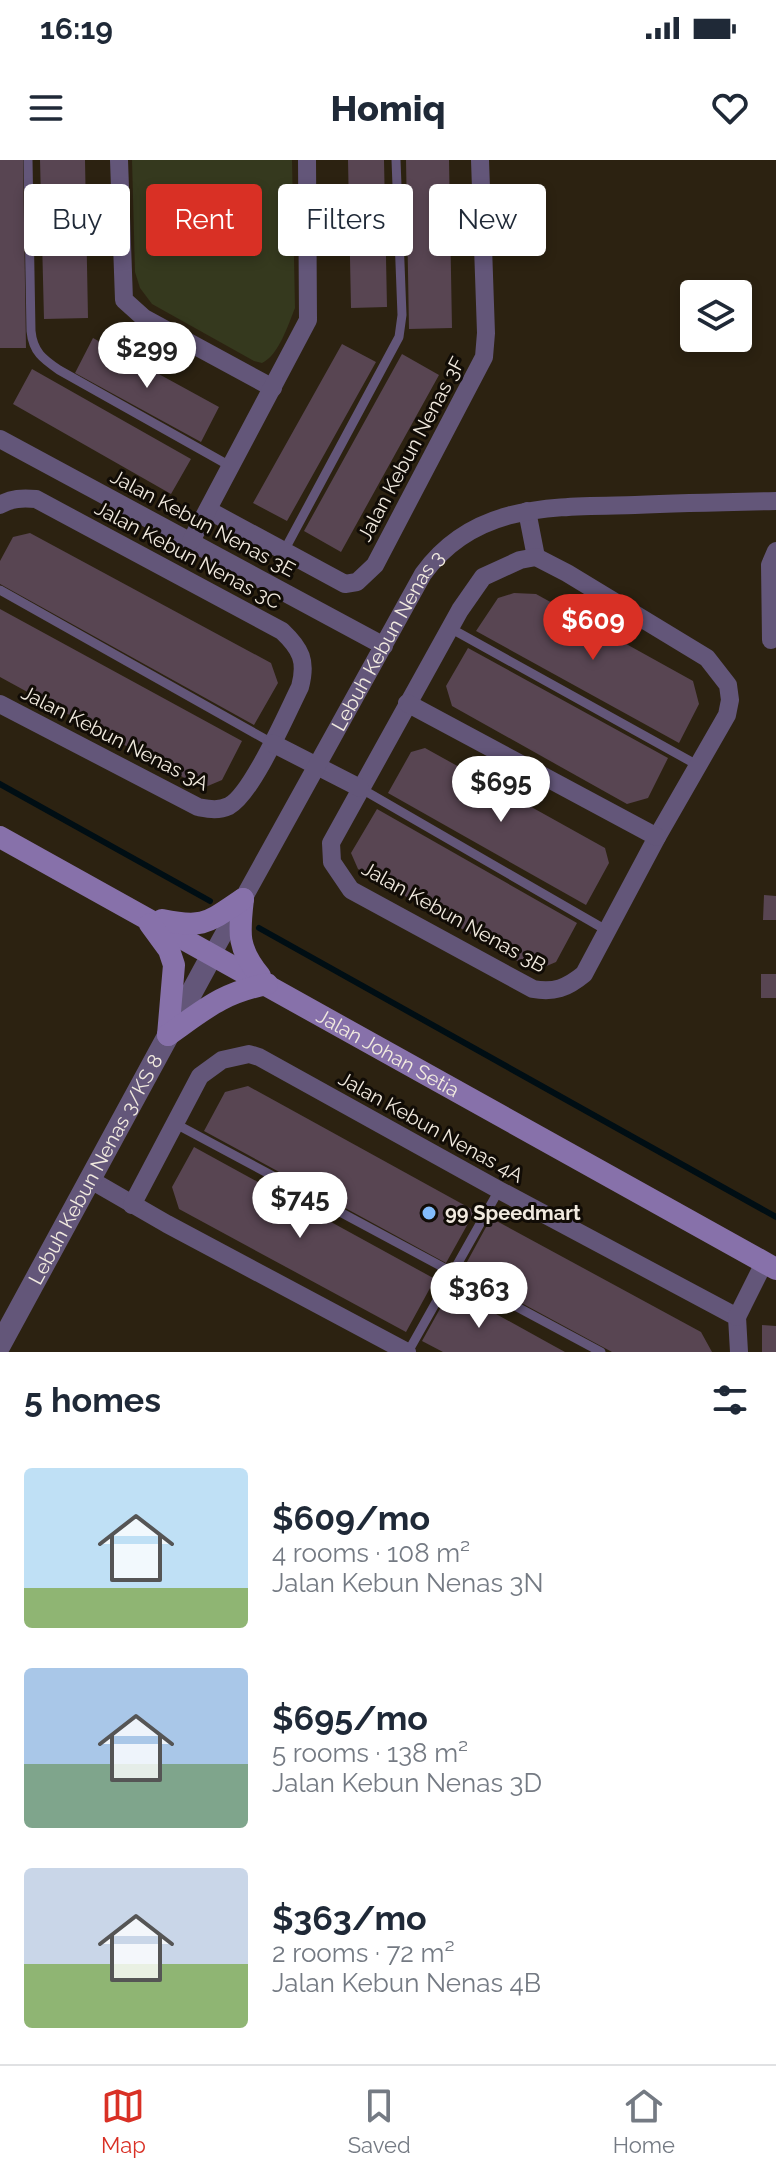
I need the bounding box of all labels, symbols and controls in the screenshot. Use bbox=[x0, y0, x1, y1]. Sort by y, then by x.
text: 16:19 bbox=[40, 11, 113, 46]
icon: menu bbox=[24, 86, 68, 130]
icon: heart bbox=[708, 86, 752, 130]
text: Homiq bbox=[331, 87, 445, 129]
chip: Buy bbox=[24, 184, 130, 256]
chip: Rent bbox=[146, 184, 262, 256]
chip: Filters bbox=[278, 184, 413, 256]
chip: New bbox=[429, 184, 546, 256]
map controls bbox=[680, 280, 752, 352]
button: layers bbox=[680, 280, 752, 352]
pin: $299 bbox=[100, 322, 194, 390]
text: $299 bbox=[116, 333, 178, 363]
street label: Jalan Kebun Nenas 3F bbox=[352, 353, 470, 545]
street label: Jalan Kebun Nenas 3E bbox=[107, 464, 299, 582]
street label: Jalan Kebun Nenas 3C bbox=[91, 496, 285, 614]
street label: Lebuh Kebun Nenas 3 bbox=[326, 545, 449, 735]
pin: $609 bbox=[546, 594, 640, 662]
text: $609 bbox=[561, 605, 625, 635]
street label: Jalan Kebun Nenas 3A bbox=[17, 680, 213, 796]
pin: $695 bbox=[454, 756, 548, 824]
text: $695 bbox=[470, 767, 532, 797]
street label: Jalan Kebun Nenas 3B bbox=[358, 856, 550, 978]
street label: Jalan Johan Setia bbox=[312, 1004, 463, 1102]
street label: Lebuh Kebun Nenas 3/KS 8 bbox=[23, 1050, 168, 1289]
street label: Jalan Kebun Nenas 4A bbox=[335, 1066, 528, 1188]
pin: $745 bbox=[253, 1172, 347, 1240]
text: $745 bbox=[270, 1183, 330, 1213]
place label: 99 Speedmart bbox=[445, 1201, 581, 1225]
marker: 99 Speedmart bbox=[420, 1204, 438, 1222]
pin: $363 bbox=[432, 1262, 526, 1330]
text: $363 bbox=[448, 1273, 510, 1303]
icon: filters bbox=[708, 1378, 752, 1422]
text: 5 homes bbox=[24, 1380, 161, 1420]
text: $609/mo bbox=[272, 1498, 430, 1538]
icon: home bbox=[88, 1500, 184, 1596]
text: 4 rooms · 108 m² bbox=[272, 1538, 470, 1568]
text: Jalan Kebun Nenas 3N bbox=[272, 1568, 544, 1598]
text: $695/mo bbox=[272, 1698, 428, 1738]
icon: home bbox=[88, 1700, 184, 1796]
text: 5 rooms · 138 m² bbox=[272, 1738, 468, 1768]
text: Jalan Kebun Nenas 3D bbox=[272, 1768, 542, 1798]
text: $363/mo bbox=[272, 1898, 427, 1938]
icon: home bbox=[88, 1900, 184, 1996]
text: 2 rooms · 72 m² bbox=[272, 1938, 455, 1968]
text: Jalan Kebun Nenas 4B bbox=[272, 1968, 541, 1998]
tab: Map bbox=[101, 2084, 146, 2158]
tab: Saved bbox=[348, 2084, 411, 2158]
tab: Home bbox=[613, 2084, 675, 2158]

